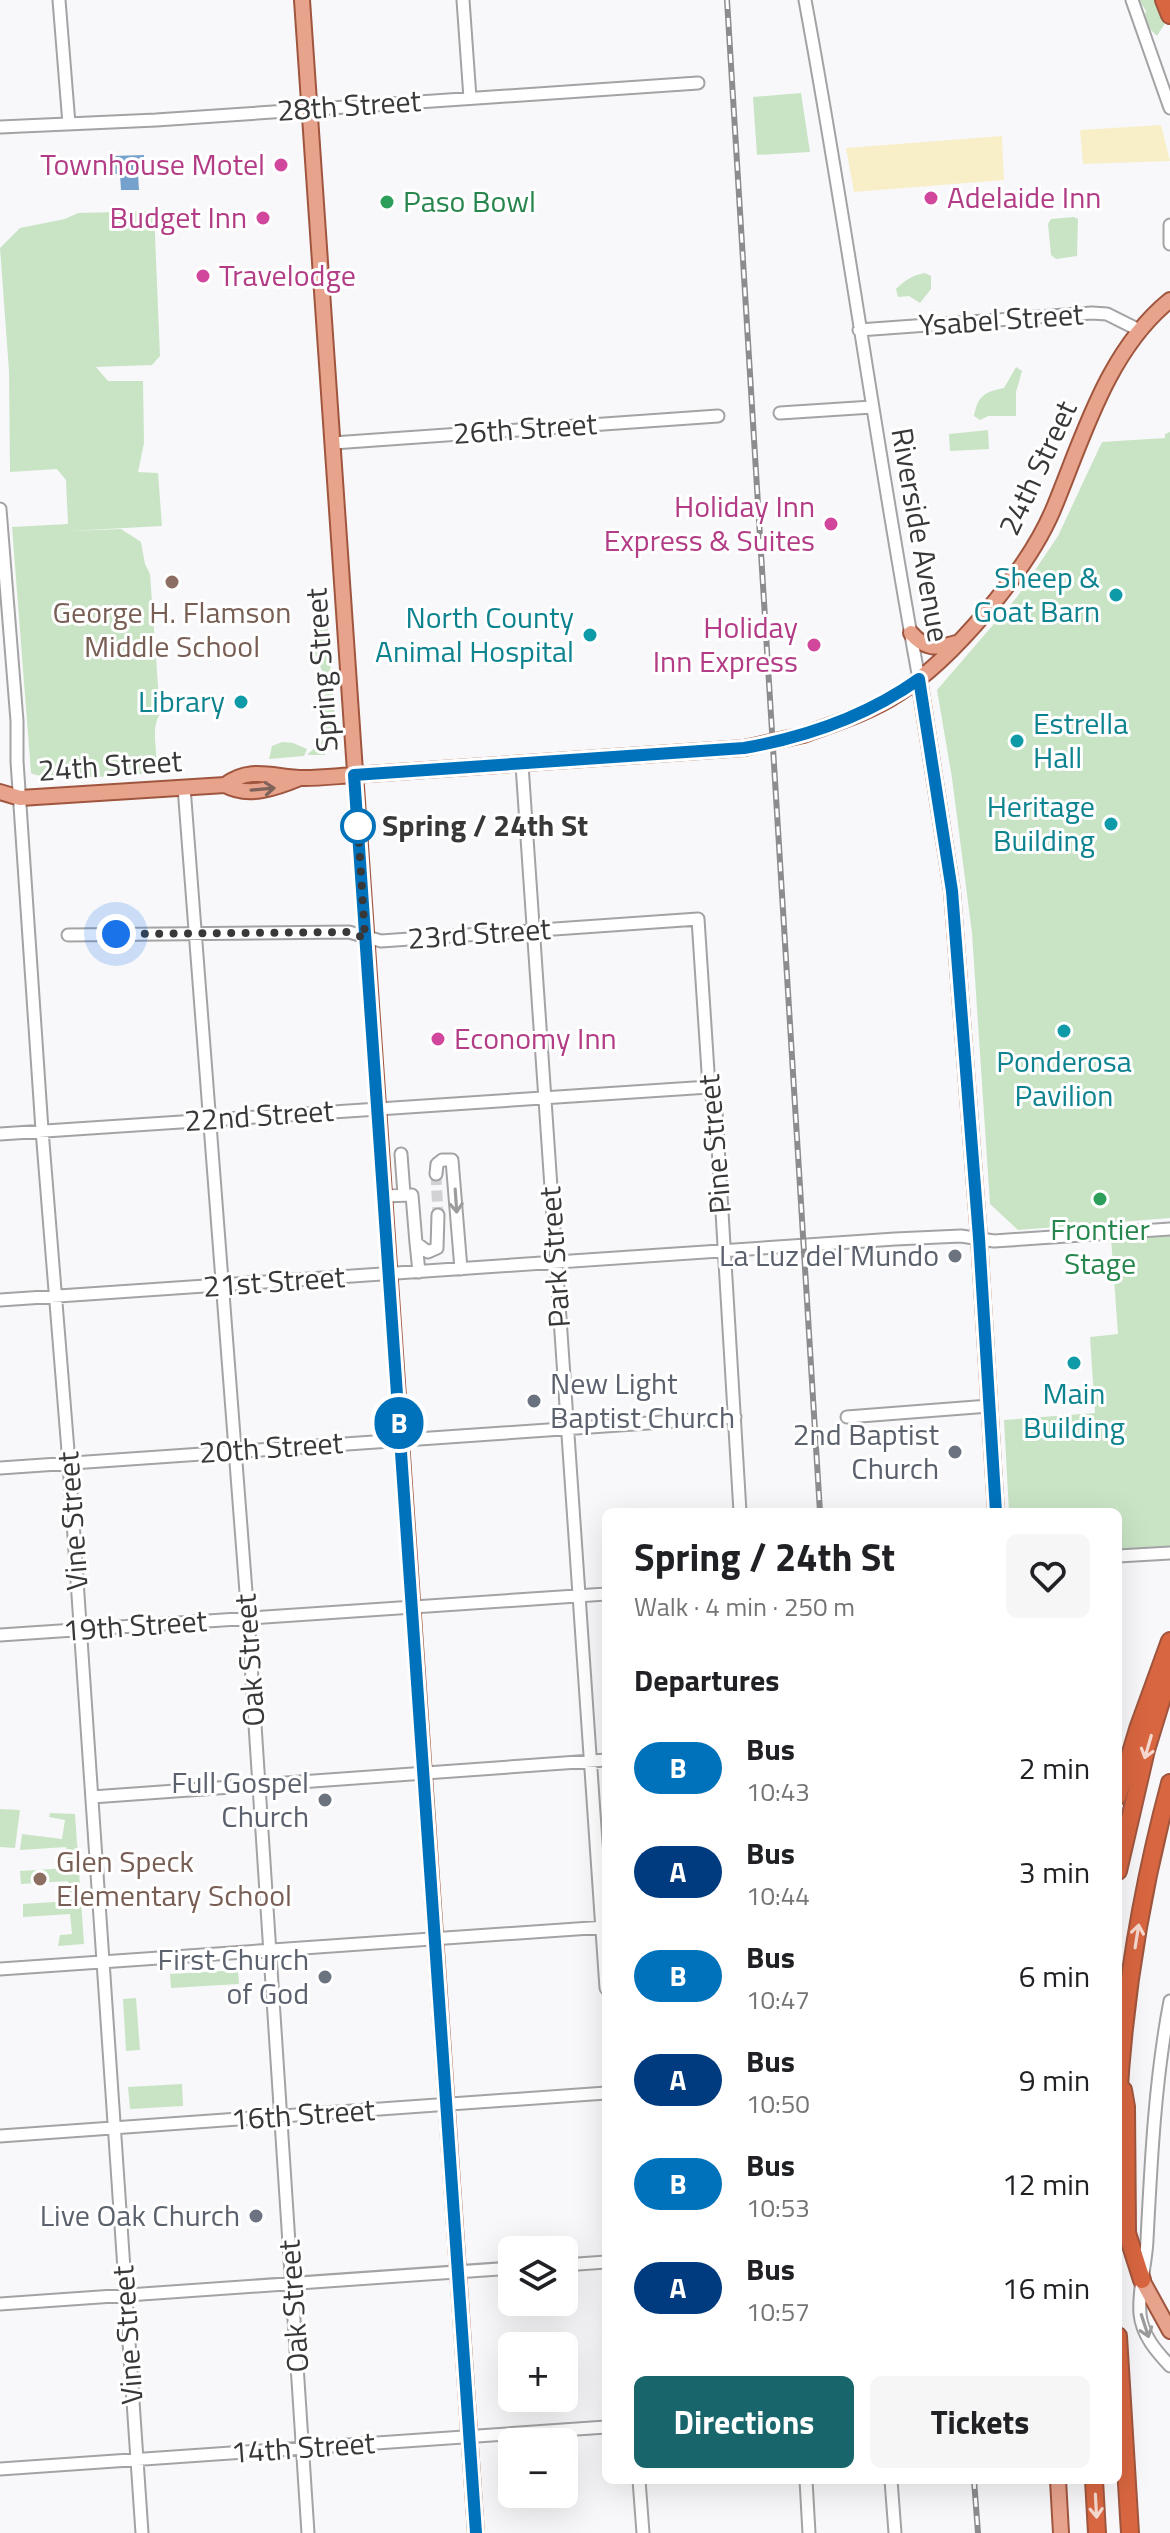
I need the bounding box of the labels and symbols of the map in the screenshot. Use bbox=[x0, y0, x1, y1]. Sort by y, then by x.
street label: 28th Street bbox=[275, 77, 423, 133]
place label: Townhouse Motel bbox=[40, 141, 265, 187]
marker: Townhouse Motel bbox=[272, 156, 290, 174]
place label: Adelaide Inn bbox=[947, 174, 1101, 220]
place label: Paso Bowl bbox=[403, 178, 536, 224]
marker: Adelaide Inn bbox=[922, 189, 940, 207]
marker: Paso Bowl bbox=[378, 193, 396, 211]
place label: Budget Inn bbox=[110, 194, 247, 240]
marker: Budget Inn bbox=[254, 209, 272, 227]
place label: Travelodge bbox=[219, 252, 356, 298]
marker: Travelodge bbox=[194, 267, 212, 285]
street label: Ysabel Street bbox=[917, 290, 1085, 348]
street label: 24th Street bbox=[986, 392, 1089, 543]
street label: 26th Street bbox=[451, 400, 599, 456]
street label: Riverside Avenue bbox=[880, 424, 962, 646]
place label: Holiday Inn Express & Suites bbox=[604, 483, 815, 563]
marker: Holiday Inn Express & Suites bbox=[822, 515, 840, 533]
place label: Sheep & Goat Barn bbox=[974, 554, 1100, 634]
marker: George H. Flamson Middle School bbox=[163, 573, 181, 591]
street label: Spring Street bbox=[292, 586, 350, 754]
marker: Sheep & Goat Barn bbox=[1107, 586, 1125, 604]
place label: George H. Flamson Middle School bbox=[53, 589, 291, 669]
place label: North County Animal Hospital bbox=[375, 594, 574, 674]
place label: Holiday Inn Express bbox=[653, 604, 798, 684]
marker: North County Animal Hospital bbox=[581, 626, 599, 644]
marker: Holiday Inn Express bbox=[805, 636, 823, 654]
place label: Library bbox=[138, 678, 225, 724]
marker: Library bbox=[232, 693, 250, 711]
place label: Estrella Hall bbox=[1033, 700, 1128, 780]
marker: Estrella Hall bbox=[1008, 732, 1026, 750]
street label: 24th Street bbox=[36, 737, 184, 793]
one-way arrow bbox=[249, 781, 275, 796]
place label: Heritage Building bbox=[987, 783, 1095, 863]
place label: Spring / 24th St bbox=[382, 802, 588, 848]
marker: Spring / 24th St bbox=[341, 809, 375, 843]
marker: Heritage Building bbox=[1102, 815, 1120, 833]
street label: 23rd Street bbox=[406, 905, 553, 961]
your location bbox=[96, 914, 136, 954]
place label: Economy Inn bbox=[454, 1015, 617, 1061]
marker: Ponderosa Pavilion bbox=[1055, 1022, 1073, 1040]
marker: Economy Inn bbox=[429, 1030, 447, 1048]
place label: Ponderosa Pavilion bbox=[996, 1038, 1132, 1118]
street label: Pine Street bbox=[685, 1072, 743, 1216]
street label: 22nd Street bbox=[183, 1087, 336, 1143]
street label: Park Street bbox=[526, 1184, 582, 1329]
one-way arrow bbox=[449, 1187, 464, 1214]
marker: Frontier Stage bbox=[1091, 1190, 1109, 1208]
place label: Frontier Stage bbox=[1050, 1206, 1150, 1286]
place label: La Luz del Mundo bbox=[719, 1232, 939, 1278]
marker: La Luz del Mundo bbox=[946, 1247, 964, 1265]
street label: 21st Street bbox=[201, 1253, 347, 1309]
marker: Main Building bbox=[1065, 1354, 1083, 1372]
place label: New Light Baptist Church bbox=[550, 1360, 735, 1440]
place label: Main Building bbox=[1023, 1370, 1125, 1450]
marker: New Light Baptist Church bbox=[525, 1392, 543, 1410]
line badge: B bbox=[373, 1397, 425, 1449]
place label: 2nd Baptist Church bbox=[793, 1411, 939, 1491]
street label: 20th Street bbox=[197, 1419, 345, 1475]
marker: 2nd Baptist Church bbox=[946, 1443, 964, 1461]
street label: Vine Street bbox=[44, 1450, 100, 1592]
street label: Oak Street bbox=[221, 1592, 277, 1728]
street label: 19th Street bbox=[61, 1597, 209, 1653]
one-way arrow bbox=[1139, 1734, 1154, 1760]
place label: Full Gospel Church bbox=[171, 1759, 309, 1839]
marker: Full Gospel Church bbox=[316, 1791, 334, 1809]
place label: Glen Speck Elementary School bbox=[56, 1838, 292, 1918]
marker: Glen Speck Elementary School bbox=[31, 1870, 49, 1888]
one-way arrow bbox=[1130, 1924, 1145, 1949]
place label: First Church of God bbox=[158, 1936, 309, 2016]
marker: First Church of God bbox=[316, 1968, 334, 1986]
street label: 16th Street bbox=[229, 2086, 377, 2142]
place label: Live Oak Church bbox=[40, 2192, 240, 2238]
marker: Live Oak Church bbox=[247, 2207, 265, 2225]
street label: Oak Street bbox=[265, 2238, 321, 2374]
street label: Vine Street bbox=[99, 2264, 155, 2406]
one-way arrow bbox=[1138, 2314, 1153, 2339]
street label: 14th Street bbox=[229, 2419, 377, 2475]
one-way arrow bbox=[1089, 2493, 1104, 2519]

